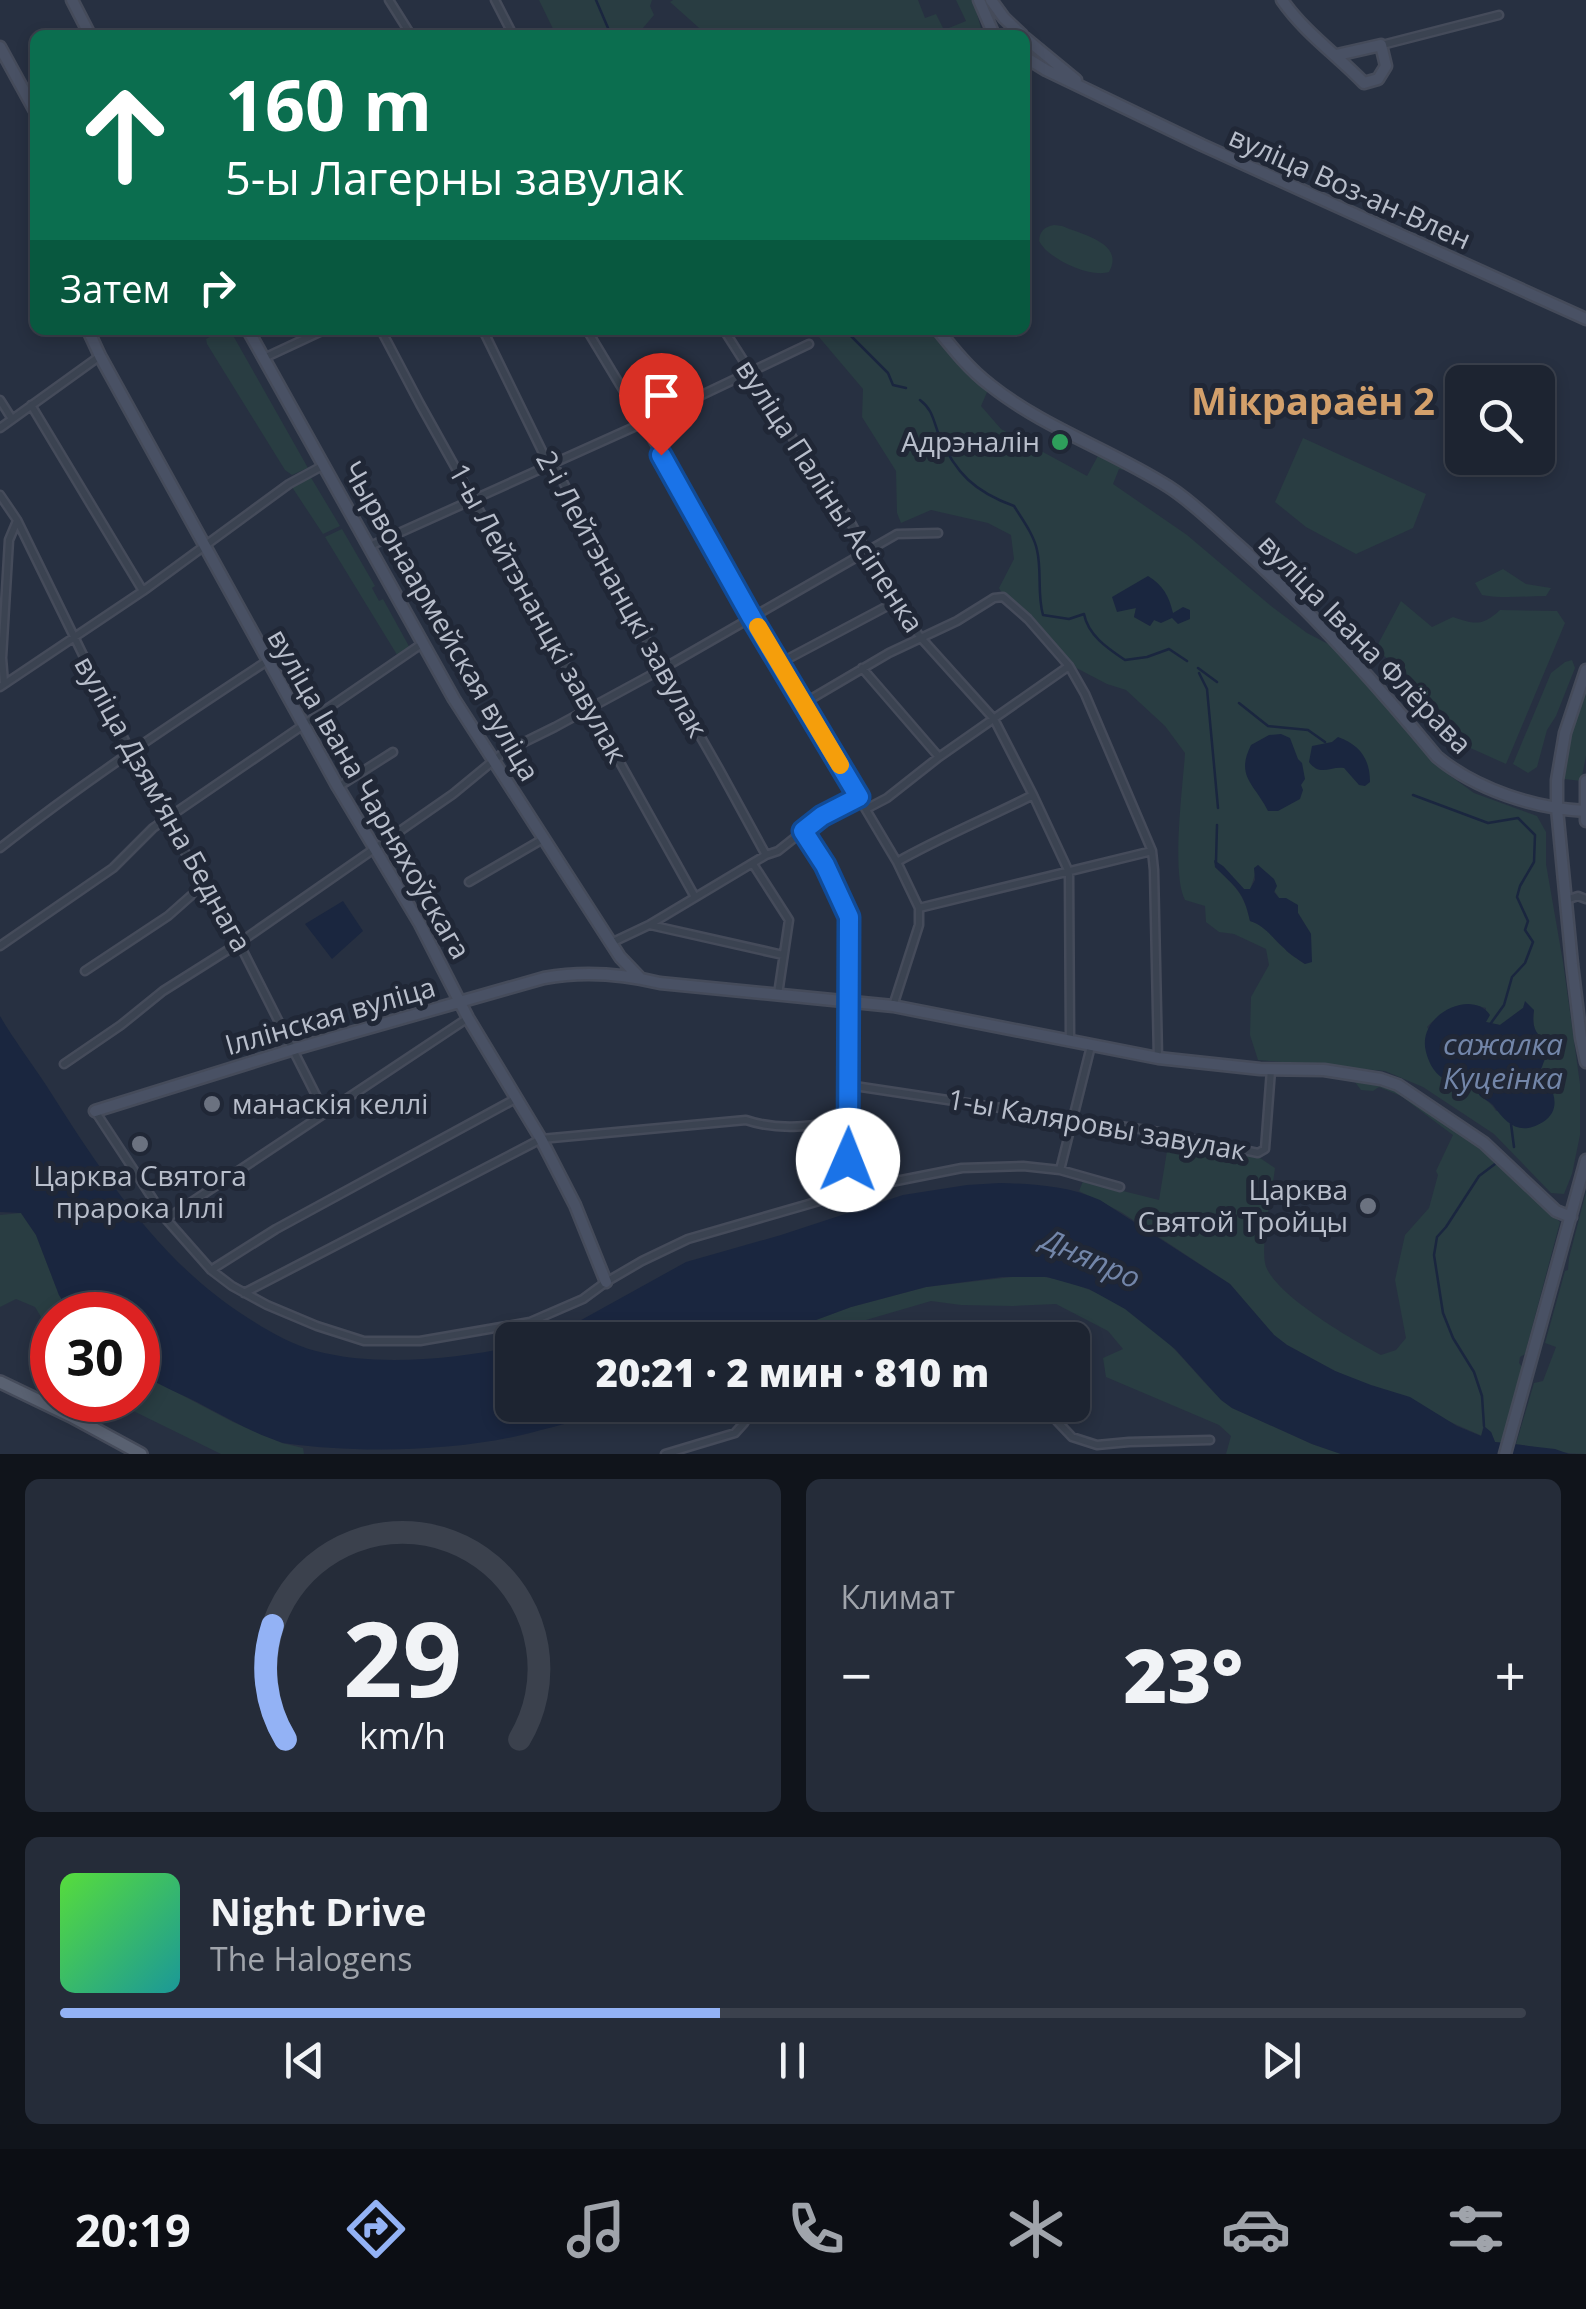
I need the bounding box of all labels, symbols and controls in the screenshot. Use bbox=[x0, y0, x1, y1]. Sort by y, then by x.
text: 160 m bbox=[225, 56, 432, 152]
icon: ahead bbox=[60, 70, 190, 200]
street label: вуліца Воз-ан-Влен bbox=[1224, 117, 1477, 257]
text: 5-ы Лагерны завулак bbox=[225, 147, 684, 208]
icon: right bbox=[190, 260, 245, 315]
text: Затем bbox=[60, 262, 170, 314]
street label: вуліца Паліны Асіпенка bbox=[728, 352, 933, 639]
pin bbox=[619, 353, 704, 456]
map controls bbox=[1445, 365, 1555, 475]
button: search bbox=[1445, 365, 1555, 475]
icon: arrive bbox=[634, 368, 689, 423]
district label: Мікрараён 2 bbox=[1191, 374, 1435, 426]
place label: Адрэналін bbox=[901, 422, 1040, 460]
marker: Адрэналін bbox=[1049, 431, 1071, 453]
street label: 2-і Лейтэнанцкі завулак bbox=[528, 443, 718, 744]
street label: Чырвонаармейская вуліца bbox=[335, 454, 549, 787]
street label: 1-ы Лейтэнанцкі завулак bbox=[441, 456, 637, 769]
street label: вуліца Івана Флёрава bbox=[1251, 525, 1481, 762]
street label: вуліца Івана Чарняхоўскага bbox=[260, 621, 480, 966]
street label: вуліца Дзямʼяна Беднага bbox=[67, 649, 261, 958]
street label: Іллінская вуліца bbox=[220, 967, 439, 1063]
water label: сажалка Куцеінка bbox=[1443, 1023, 1563, 1098]
street label: 1-ы Каляровы завулак bbox=[945, 1079, 1250, 1169]
place label: манаскія келлі bbox=[232, 1084, 428, 1122]
marker: манаскія келлі bbox=[201, 1093, 223, 1115]
position arrow bbox=[796, 1108, 900, 1212]
marker: Царква Святога прарока Іллі bbox=[129, 1133, 151, 1155]
place label: Царква Святога прарока Іллі bbox=[33, 1156, 247, 1226]
place label: Царква Святой Тройцы bbox=[1137, 1170, 1348, 1240]
marker: Царква Святой Тройцы bbox=[1357, 1195, 1379, 1217]
water label: Дняпро bbox=[1033, 1217, 1147, 1298]
speed limit sign: 30 bbox=[30, 1292, 160, 1422]
text: 20:21 · 2 мин · 810 m bbox=[596, 1346, 989, 1398]
text: Климат bbox=[841, 1575, 955, 1618]
text: 29 bbox=[343, 1586, 462, 1727]
text: 23° bbox=[1123, 1623, 1243, 1725]
text: − bbox=[841, 1637, 872, 1712]
text: + bbox=[1495, 1637, 1526, 1712]
text: km/h bbox=[359, 1711, 446, 1759]
text: Night Drive bbox=[210, 1885, 426, 1937]
text: The Halogens bbox=[210, 1937, 412, 1980]
icon: previous bbox=[277, 2033, 332, 2088]
icon: pause bbox=[765, 2033, 820, 2088]
icon: next bbox=[1254, 2033, 1309, 2088]
icon: directions bbox=[341, 2194, 411, 2264]
icon: music bbox=[561, 2194, 631, 2264]
icon: phone bbox=[781, 2194, 851, 2264]
icon: climate bbox=[1001, 2194, 1071, 2264]
icon: car bbox=[1221, 2194, 1291, 2264]
icon: filters bbox=[1441, 2194, 1511, 2264]
text: 20:19 bbox=[75, 2199, 191, 2260]

